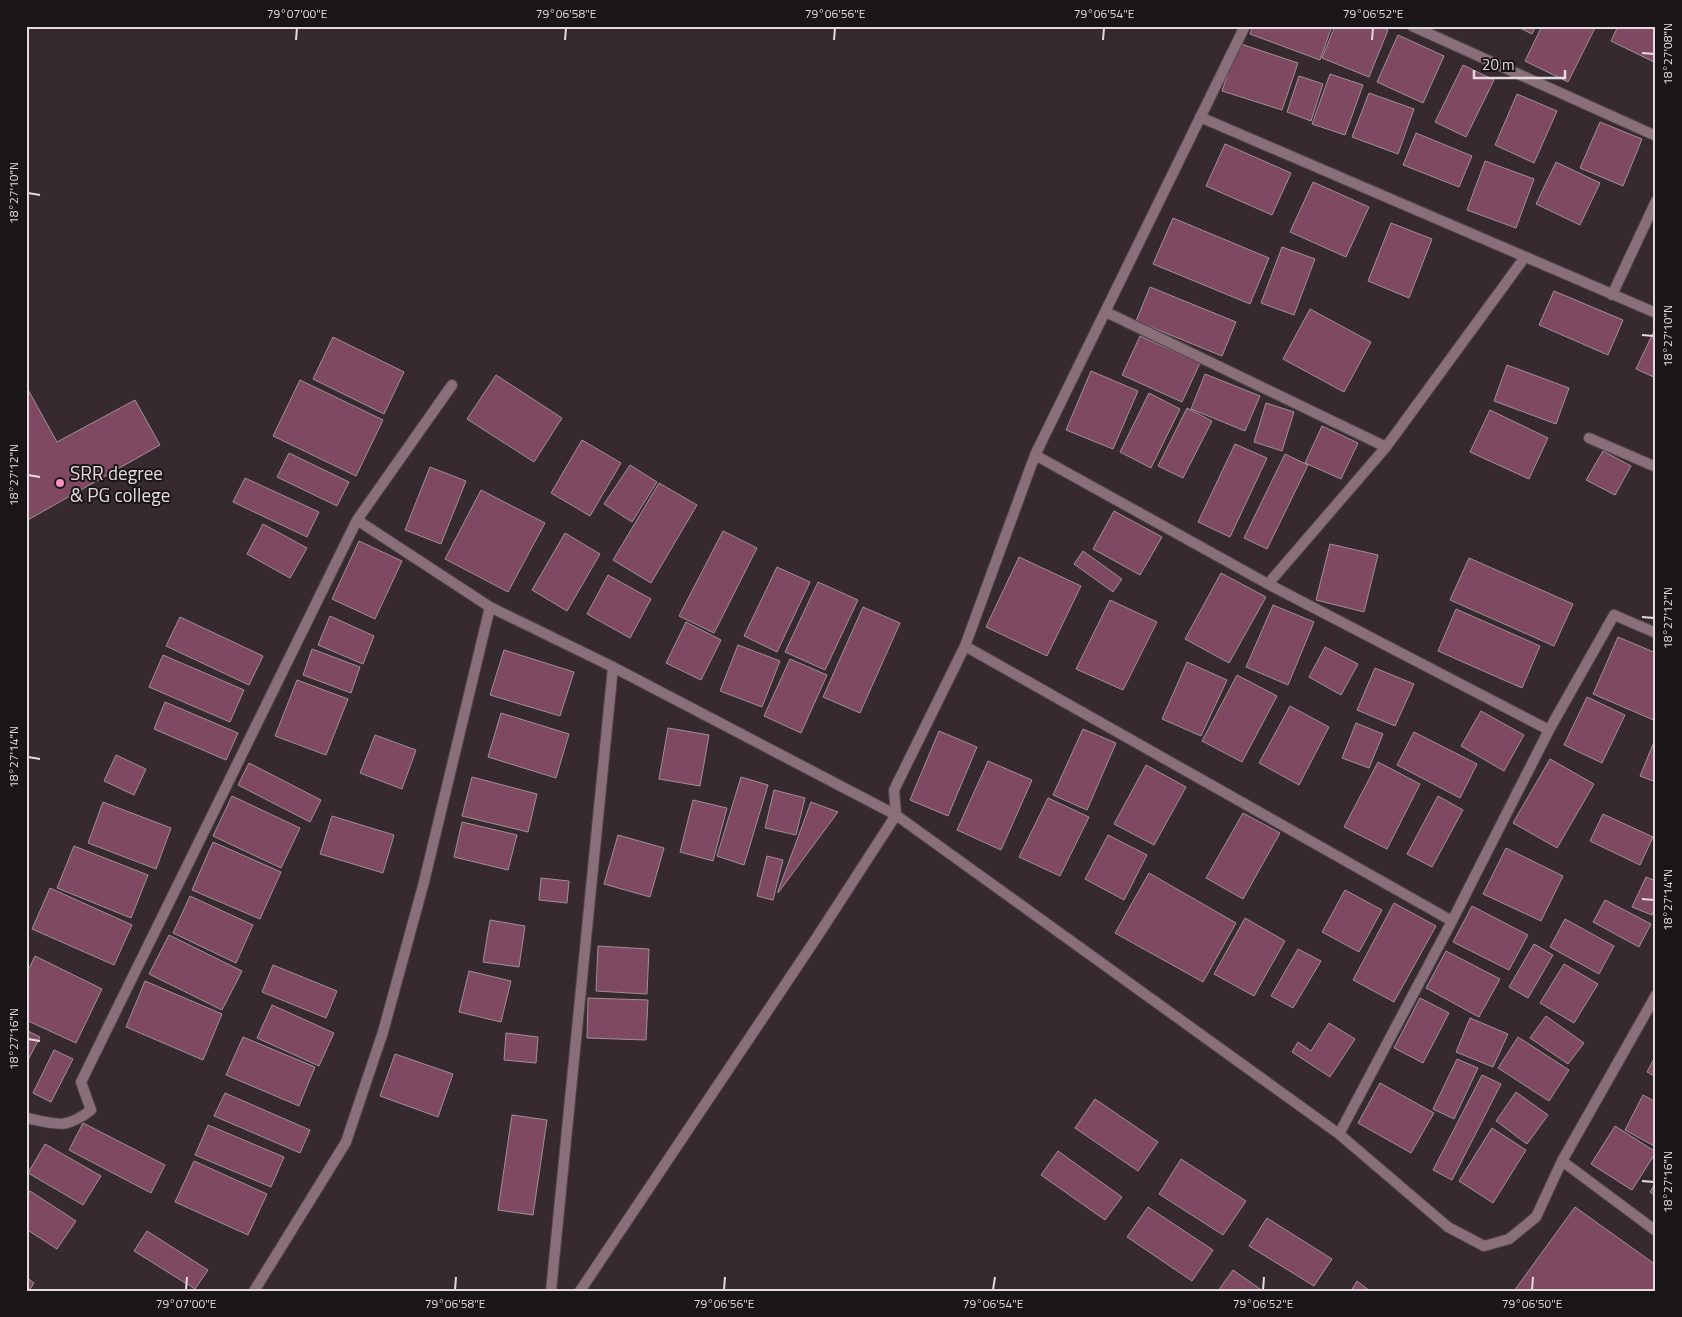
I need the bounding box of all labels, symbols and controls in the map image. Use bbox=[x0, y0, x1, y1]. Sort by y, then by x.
text: 79°07'00"E bbox=[267, 4, 328, 23]
text: 79°06'58"E bbox=[536, 4, 597, 23]
text: 79°06'56"E bbox=[805, 4, 866, 23]
text: 79°06'54"E bbox=[1074, 4, 1135, 23]
text: 79°06'52"E bbox=[1343, 4, 1404, 23]
text: 18°27'08"N bbox=[1658, 23, 1677, 85]
scale bar bbox=[1474, 48, 1566, 80]
text: 20 m bbox=[1482, 53, 1515, 76]
text: 18°27'10"N bbox=[4, 162, 23, 224]
text: 18°27'10"N bbox=[1658, 305, 1677, 367]
text: 18°27'12"N bbox=[4, 444, 23, 506]
place label: SRR degree & PG college bbox=[70, 458, 170, 509]
marker: SRR degree & PG college bbox=[54, 477, 66, 489]
text: 18°27'12"N bbox=[1658, 587, 1677, 649]
text: 18°27'14"N bbox=[4, 726, 23, 788]
text: 18°27'14"N bbox=[1658, 869, 1677, 931]
text: 18°27'16"N bbox=[4, 1008, 23, 1070]
text: 18°27'16"N bbox=[1658, 1151, 1677, 1213]
text: 79°07'00"E bbox=[156, 1294, 217, 1313]
text: 79°06'58"E bbox=[425, 1294, 486, 1313]
text: 79°06'56"E bbox=[694, 1294, 755, 1313]
text: 79°06'54"E bbox=[963, 1294, 1024, 1313]
text: 79°06'52"E bbox=[1233, 1294, 1294, 1313]
text: 79°06'50"E bbox=[1502, 1294, 1563, 1313]

